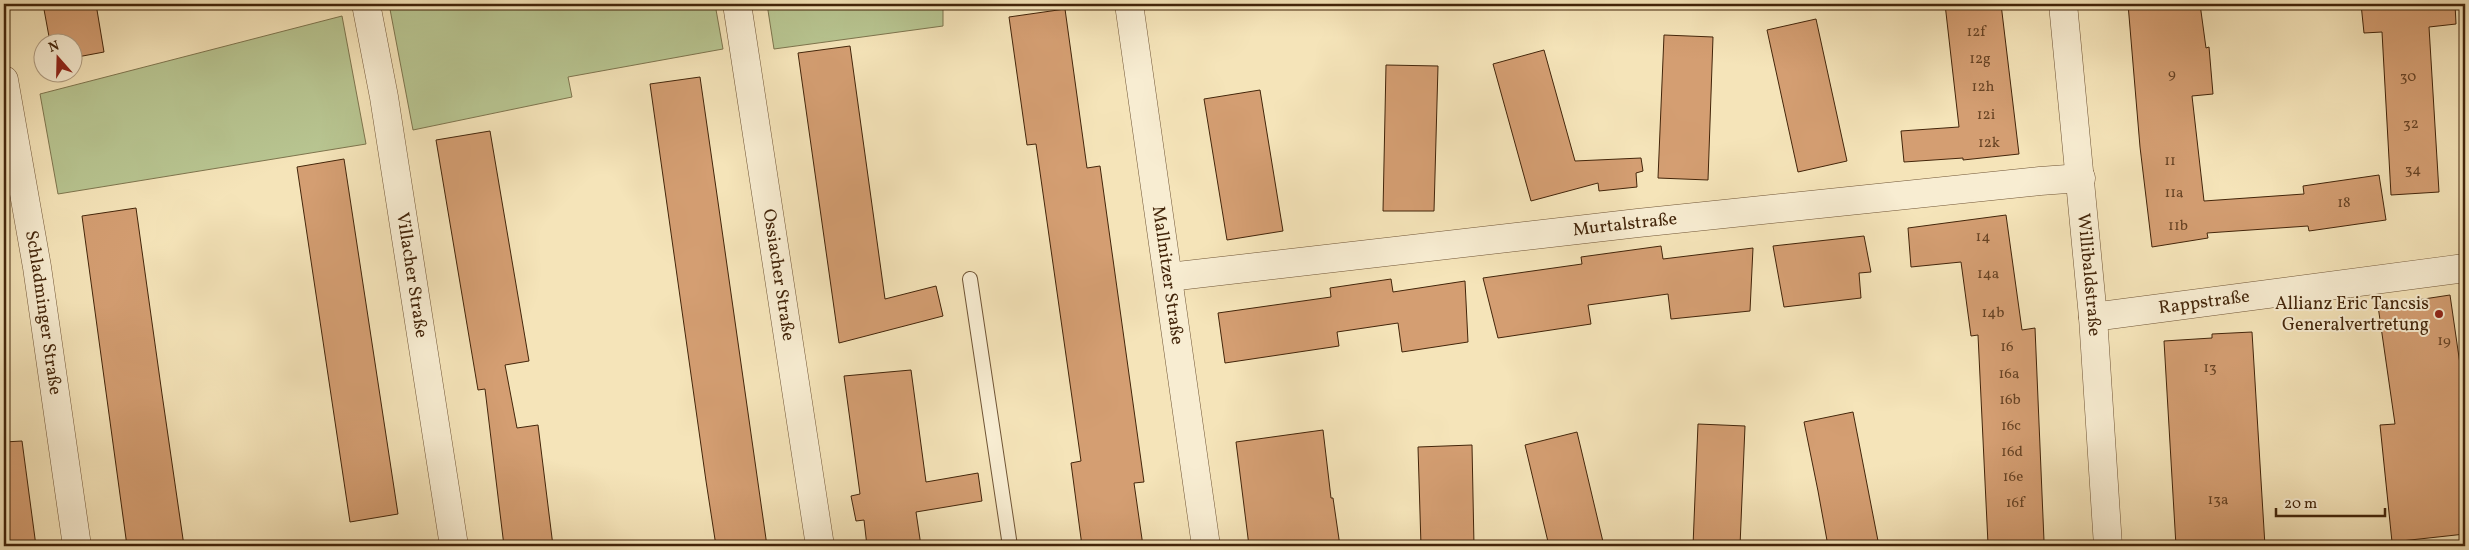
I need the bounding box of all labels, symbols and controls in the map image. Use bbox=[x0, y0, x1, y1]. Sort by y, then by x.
house number: 12f bbox=[1966, 22, 1987, 43]
north arrow bbox=[32, 32, 82, 82]
text: N bbox=[46, 37, 62, 58]
house number: 12g bbox=[1969, 49, 1991, 70]
house number: 9 bbox=[2168, 64, 2176, 85]
house number: 30 bbox=[2400, 67, 2416, 88]
house number: 12h bbox=[1972, 77, 1994, 98]
house number: 12i bbox=[1977, 105, 1995, 126]
house number: 32 bbox=[2403, 114, 2419, 135]
house number: 12k bbox=[1978, 133, 2000, 154]
house number: 11 bbox=[2164, 151, 2176, 172]
house number: 34 bbox=[2405, 160, 2421, 181]
house number: 11a bbox=[2164, 183, 2184, 204]
house number: 18 bbox=[2337, 193, 2351, 214]
street label: Mallnitzer Straße bbox=[1145, 204, 1190, 346]
street label: Murtalstraße bbox=[1572, 206, 1678, 243]
street label: Ossiacher Straße bbox=[756, 207, 801, 343]
street label: Villacher Straße bbox=[390, 211, 434, 340]
street label: Willibaldstraße bbox=[2071, 212, 2107, 337]
house number: 11b bbox=[2168, 216, 2188, 237]
house number: 14 bbox=[1976, 227, 1990, 248]
street label: Schladminger Straße bbox=[18, 229, 68, 397]
house number: 14a bbox=[1977, 264, 1999, 285]
street label: Rappstraße bbox=[2157, 284, 2251, 321]
place label: Allianz Eric Tancsis Generalvertretung bbox=[2275, 292, 2429, 338]
house number: 14b bbox=[1982, 303, 2004, 324]
marker: Allianz Eric Tancsis Generalvertretung bbox=[2433, 308, 2445, 320]
house number: 19 bbox=[2437, 331, 2451, 352]
house number: 16 bbox=[2000, 337, 2014, 358]
house number: 13 bbox=[2203, 358, 2217, 379]
house number: 16a bbox=[1999, 364, 2019, 385]
house number: 16b bbox=[1999, 390, 2021, 411]
house number: 16c bbox=[2001, 416, 2021, 437]
house number: 16d bbox=[2001, 442, 2023, 463]
house number: 16e bbox=[2003, 467, 2023, 488]
scale bar bbox=[2276, 485, 2385, 517]
house number: 13a bbox=[2208, 490, 2229, 511]
house number: 16f bbox=[2006, 493, 2026, 514]
text: 20 m bbox=[2284, 494, 2317, 515]

